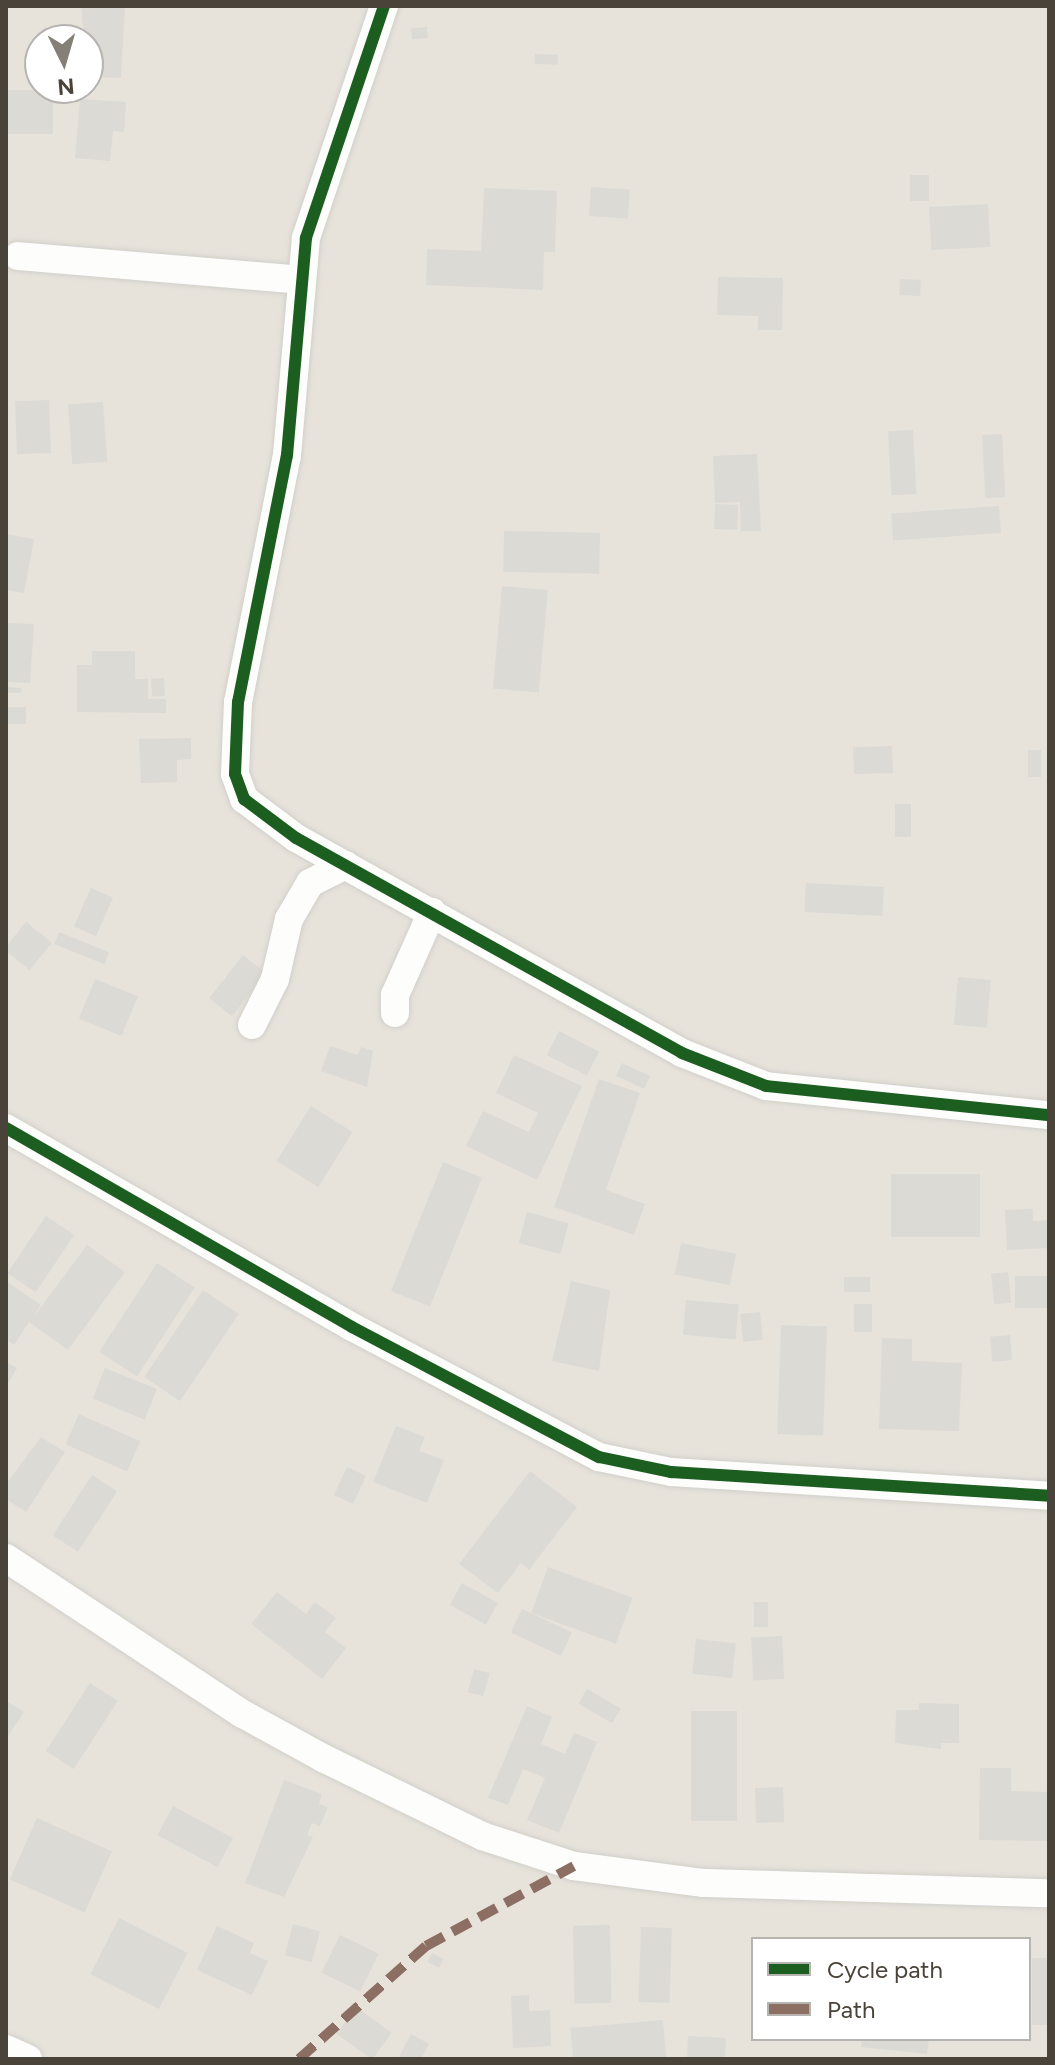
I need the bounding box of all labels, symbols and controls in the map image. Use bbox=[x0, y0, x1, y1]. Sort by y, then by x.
north arrow bbox=[24, 24, 104, 104]
text: N bbox=[56, 72, 76, 101]
legend bbox=[751, 1937, 1031, 2041]
text: Cycle path bbox=[827, 1955, 943, 1984]
text: Path bbox=[827, 1995, 875, 2024]

